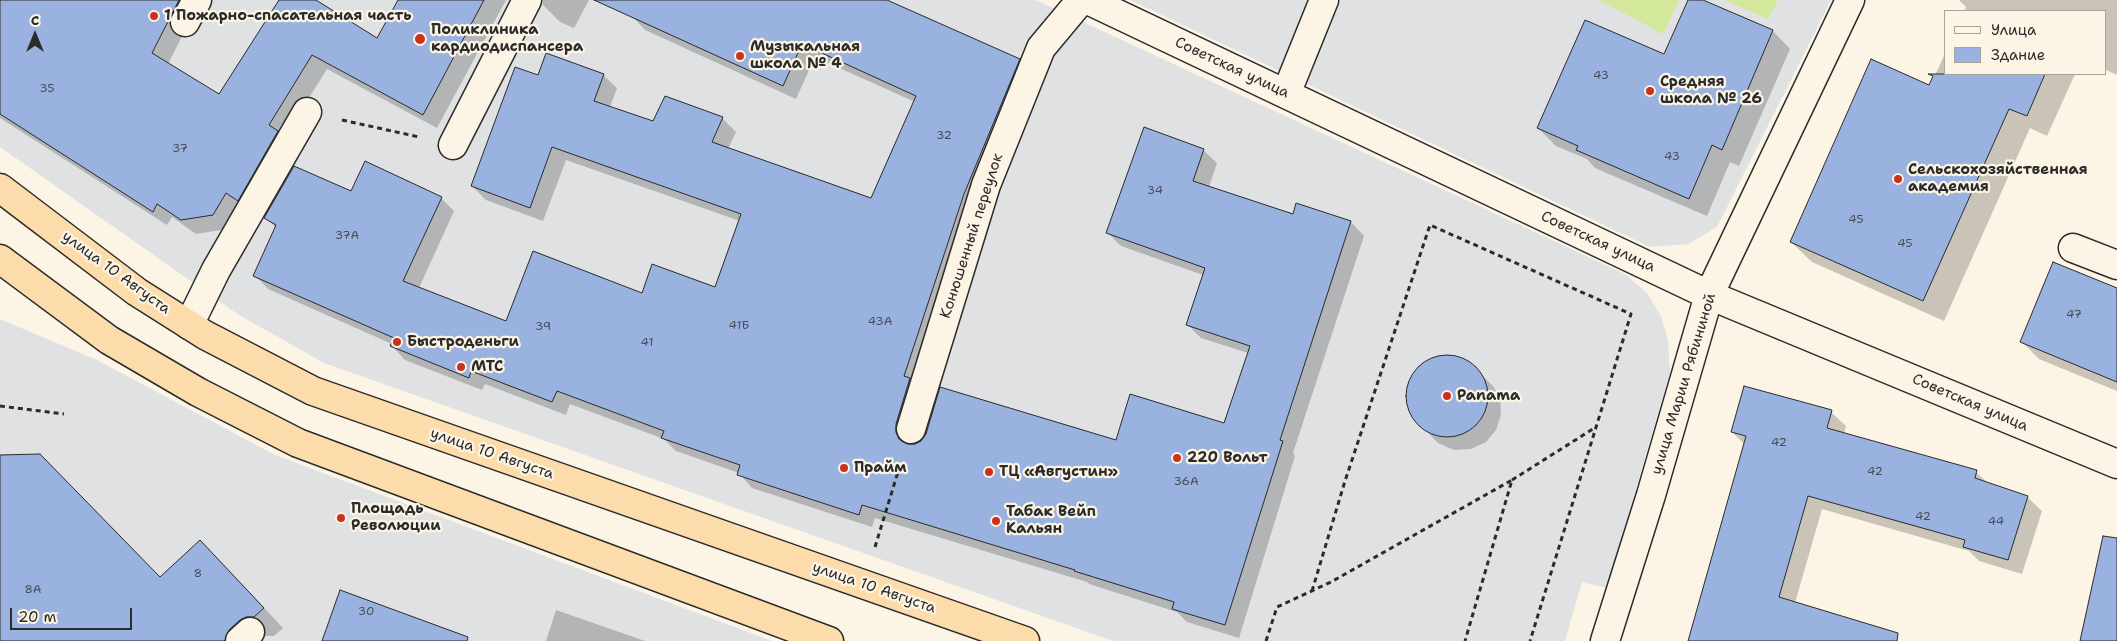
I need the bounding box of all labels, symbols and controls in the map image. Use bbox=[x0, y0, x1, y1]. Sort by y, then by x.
place label: 1 Пожарно-спасательная часть bbox=[164, 7, 412, 25]
north arrow bbox=[10, 10, 60, 60]
marker: 1 Пожарно-спасательная часть bbox=[148, 10, 160, 22]
legend bbox=[1944, 10, 2107, 75]
text: С bbox=[31, 11, 39, 29]
text: Улица bbox=[1991, 20, 2036, 40]
place label: Поликлиника кардиодиспансера bbox=[431, 21, 583, 56]
marker: Поликлиника кардиодиспансера bbox=[413, 32, 427, 46]
street label: Советская улица bbox=[1172, 34, 1292, 102]
place label: Музыкальная школа № 4 bbox=[750, 38, 860, 73]
text: Здание bbox=[1991, 45, 2045, 65]
marker: Музыкальная школа № 4 bbox=[734, 50, 746, 62]
house number: 43 bbox=[1593, 69, 1609, 83]
place label: Средняя школа № 26 bbox=[1660, 73, 1762, 108]
house number: 35 bbox=[39, 82, 55, 96]
marker: Средняя школа № 26 bbox=[1644, 85, 1656, 97]
house number: 32 bbox=[936, 129, 952, 143]
house number: 37 bbox=[172, 142, 188, 156]
house number: 43 bbox=[1664, 150, 1680, 164]
street label: Конюшенный переулок bbox=[937, 151, 1007, 321]
place label: Сельскохозяйственная академия bbox=[1908, 161, 2088, 196]
marker: Сельскохозяйственная академия bbox=[1892, 173, 1904, 185]
house number: 34 bbox=[1147, 184, 1163, 198]
street label: Советская улица bbox=[1538, 208, 1658, 276]
house number: 45 bbox=[1848, 213, 1864, 227]
street label: улица 10 Августа bbox=[58, 228, 174, 318]
house number: 37А bbox=[335, 229, 359, 243]
house number: 45 bbox=[1897, 237, 1913, 251]
street label: улица Марии Рябининой bbox=[1648, 291, 1720, 477]
house number: 47 bbox=[2066, 308, 2082, 322]
house number: 43А bbox=[868, 315, 892, 329]
house number: 41Б bbox=[729, 319, 749, 333]
house number: 39 bbox=[535, 320, 551, 334]
place label: Быстроденьги bbox=[407, 333, 519, 351]
marker: Быстроденьги bbox=[391, 336, 403, 348]
house number: 41 bbox=[641, 336, 653, 350]
place label: МТС bbox=[471, 358, 503, 376]
marker: МТС bbox=[455, 361, 467, 373]
street label: Советская улица bbox=[1909, 370, 2031, 436]
place label: Panama bbox=[1457, 387, 1520, 405]
marker: Panama bbox=[1441, 390, 1453, 402]
street label: улица 10 Августа bbox=[428, 424, 556, 484]
house number: 42 bbox=[1771, 436, 1787, 450]
place label: 220 Вольт bbox=[1187, 449, 1268, 467]
marker: 220 Вольт bbox=[1171, 452, 1183, 464]
place label: Прайм bbox=[854, 459, 907, 477]
marker: Прайм bbox=[838, 462, 850, 474]
place label: ТЦ «Августин» bbox=[999, 463, 1118, 481]
house number: 42 bbox=[1867, 465, 1883, 479]
marker: ТЦ «Августин» bbox=[983, 466, 995, 478]
house number: 36А bbox=[1173, 475, 1199, 489]
place label: Площадь Революции bbox=[351, 500, 441, 535]
place label: Табак Вейп Кальян bbox=[1006, 503, 1096, 538]
house number: 42 bbox=[1915, 510, 1931, 524]
marker: Площадь Революции bbox=[335, 512, 347, 524]
marker: Табак Вейп Кальян bbox=[990, 515, 1002, 527]
house number: 44 bbox=[1988, 515, 2004, 529]
street label: улица 10 Августа bbox=[810, 558, 938, 618]
house number: 8 bbox=[194, 567, 202, 581]
house number: 8А bbox=[24, 583, 42, 597]
scale bar bbox=[12, 598, 135, 630]
house number: 30 bbox=[358, 605, 374, 619]
text: 20 m bbox=[18, 607, 57, 627]

